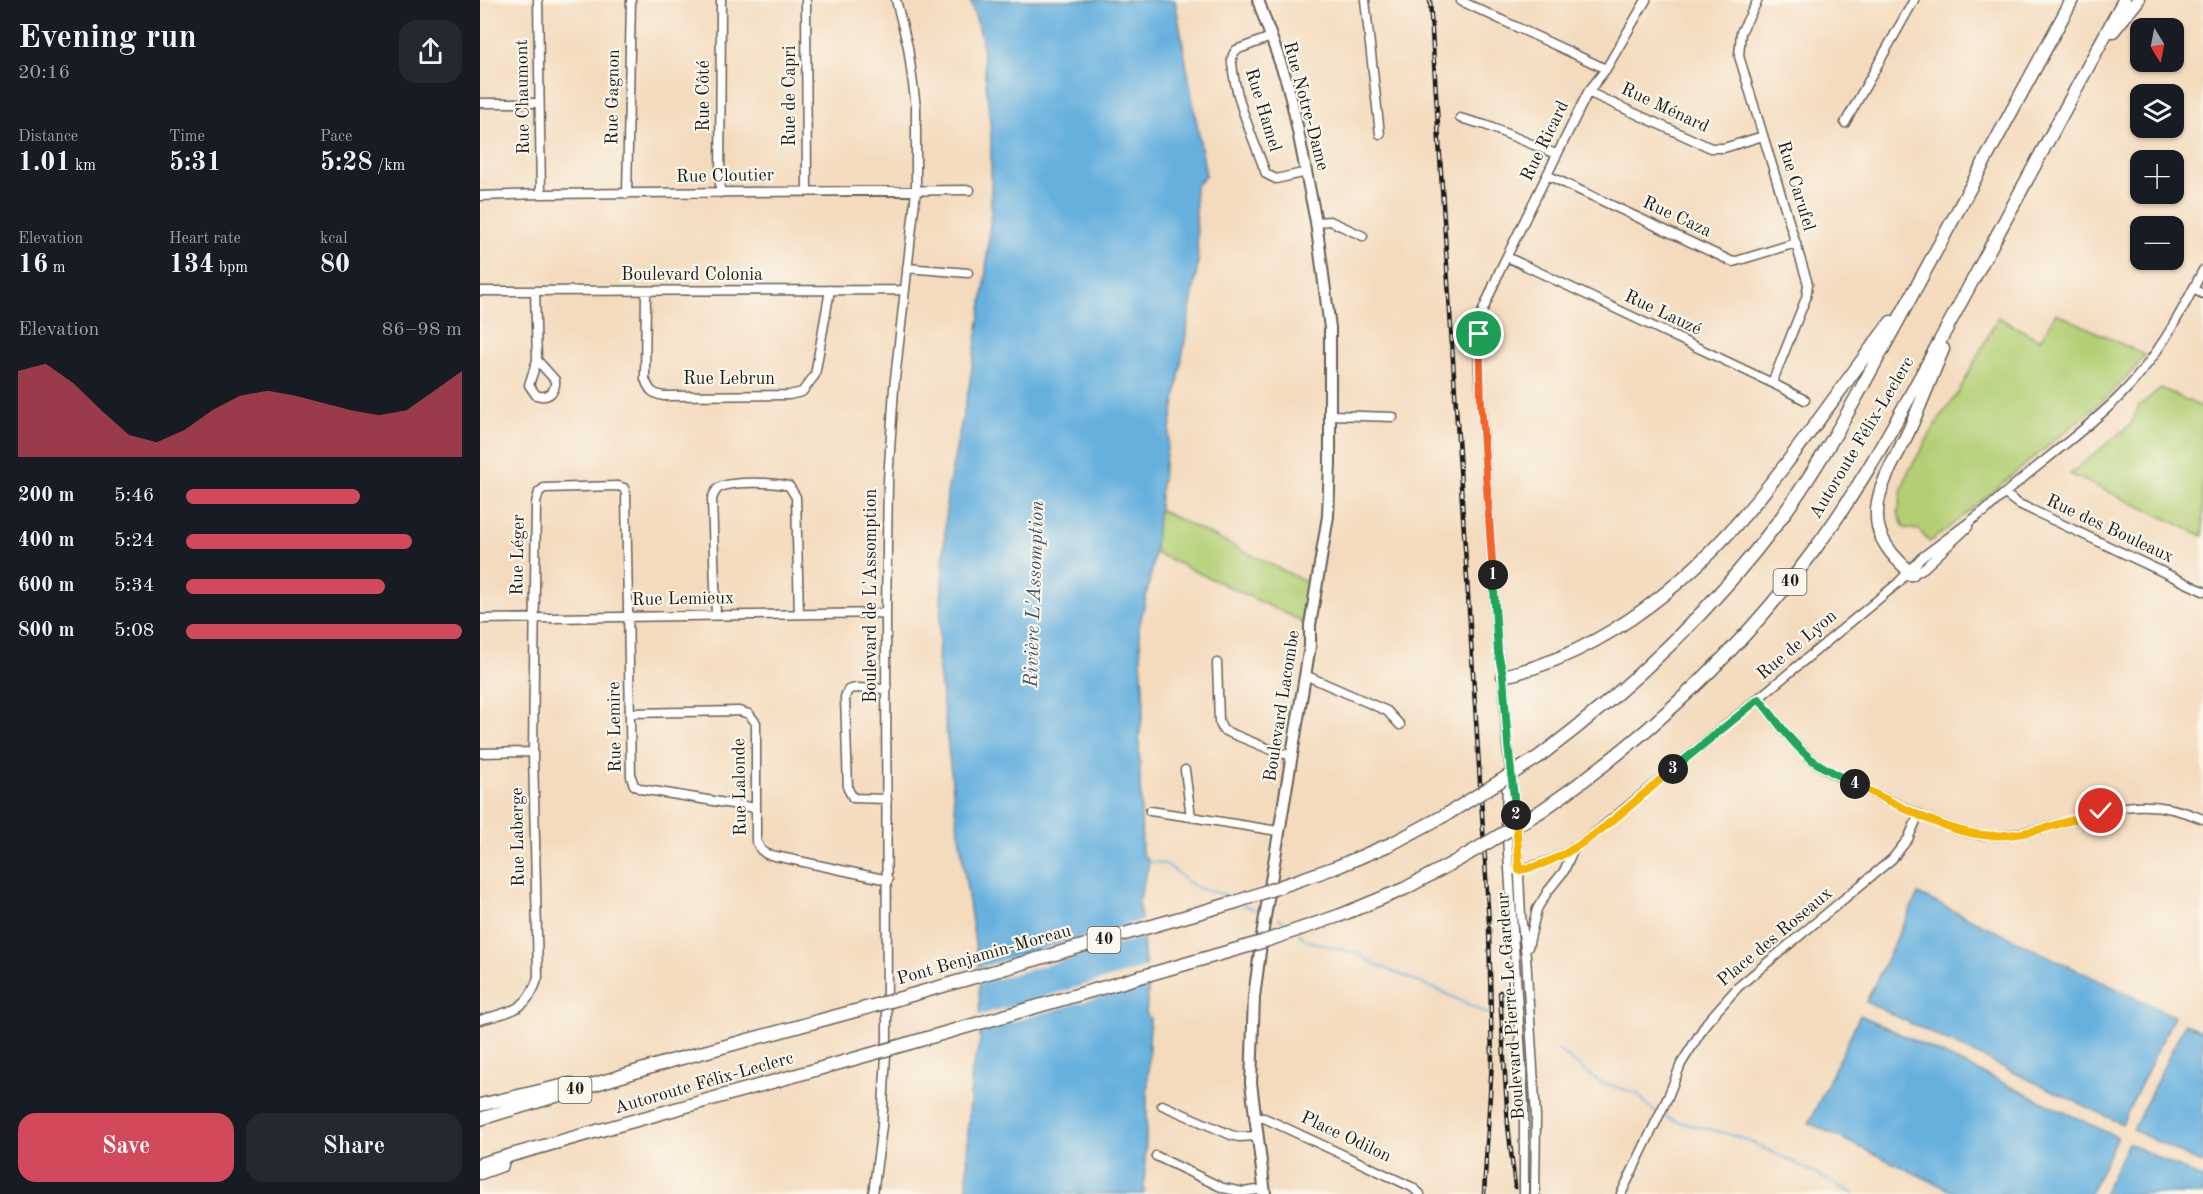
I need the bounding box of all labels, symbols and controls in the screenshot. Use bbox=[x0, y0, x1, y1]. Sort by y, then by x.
north arrow bbox=[2130, 18, 2184, 72]
map controls bbox=[2130, 18, 2184, 270]
button: share bbox=[399, 20, 462, 83]
text: Evening run bbox=[18, 22, 197, 55]
street label: Rue Chaumont bbox=[513, 39, 533, 155]
street label: Rue Notre-Dame bbox=[1280, 40, 1332, 172]
street label: Rue de Capri bbox=[781, 45, 799, 147]
street label: Rue Gagnon bbox=[603, 49, 623, 145]
street label: Rue Côté bbox=[695, 60, 713, 132]
text: 20:16 bbox=[18, 63, 70, 83]
street label: Rue Hamel bbox=[1242, 66, 1284, 154]
street label: Rue Ménard bbox=[1618, 80, 1712, 136]
button: layers bbox=[2130, 84, 2184, 138]
street label: Rue Ricard bbox=[1518, 98, 1572, 184]
text: Distance bbox=[18, 129, 78, 145]
text: Time bbox=[169, 129, 205, 145]
text: Pace bbox=[320, 129, 352, 145]
street label: Rue Carufel bbox=[1774, 139, 1818, 233]
text: 1.01 bbox=[18, 150, 71, 176]
text: 5:31 bbox=[169, 150, 222, 176]
text: 5:28 bbox=[320, 150, 373, 176]
button: + bbox=[2130, 150, 2184, 204]
text: km bbox=[71, 158, 96, 174]
text: /km bbox=[373, 158, 405, 174]
street label: Rue Cloutier bbox=[676, 166, 775, 186]
street label: Rue Caza bbox=[1640, 193, 1714, 241]
button: − bbox=[2130, 216, 2184, 270]
text: Elevation bbox=[18, 231, 83, 247]
text: Heart rate bbox=[169, 231, 241, 247]
text: kcal bbox=[320, 231, 348, 247]
text: 16 bbox=[18, 252, 48, 278]
text: 134 bbox=[169, 252, 214, 278]
text: 80 bbox=[320, 252, 350, 278]
text: m bbox=[48, 260, 65, 276]
text: bpm bbox=[214, 260, 248, 276]
street label: Boulevard Colonia bbox=[621, 266, 763, 284]
street label: Rue Lauzé bbox=[1622, 287, 1704, 339]
pin bbox=[1453, 308, 1504, 359]
icon: arrive bbox=[1462, 317, 1495, 350]
text: Elevation bbox=[18, 320, 99, 340]
text: 86–98 m bbox=[382, 320, 462, 340]
street label: Autoroute Félix-Leclerc bbox=[1806, 354, 1918, 522]
street label: Rue Lebrun bbox=[683, 370, 775, 388]
text: 200 m bbox=[18, 486, 74, 506]
text: 5:46 bbox=[114, 486, 154, 506]
street label: Boulevard de L'Assomption bbox=[862, 488, 880, 703]
street label: Rue des Bouleaux bbox=[2044, 492, 2176, 566]
water label: Rivière L'Assomption bbox=[1022, 500, 1048, 689]
street label: Rue Léger bbox=[508, 513, 528, 596]
text: 400 m bbox=[18, 531, 74, 551]
text: 5:24 bbox=[114, 531, 154, 551]
pin: 1 bbox=[1478, 560, 1508, 590]
text: 1 bbox=[1488, 567, 1498, 583]
road number: 40 bbox=[1774, 569, 1806, 595]
text: 600 m bbox=[18, 576, 74, 596]
text: 5:34 bbox=[114, 576, 154, 596]
street label: Rue Lemieux bbox=[632, 589, 734, 609]
street label: Rue de Lyon bbox=[1754, 606, 1841, 683]
text: 800 m bbox=[18, 621, 74, 641]
text: 5:08 bbox=[114, 621, 154, 641]
street label: Boulevard Lacombe bbox=[1261, 629, 1303, 783]
street label: Rue Lemire bbox=[605, 681, 625, 773]
street label: Rue Lalonde bbox=[730, 738, 750, 836]
pin: 3 bbox=[1658, 754, 1688, 784]
text: 3 bbox=[1668, 761, 1678, 777]
pin: 4 bbox=[1840, 769, 1870, 799]
text: 4 bbox=[1850, 776, 1860, 792]
pin bbox=[2075, 785, 2126, 836]
street label: Rue Laberge bbox=[508, 787, 528, 887]
icon: check bbox=[2084, 794, 2117, 827]
pin: 2 bbox=[1501, 800, 1531, 830]
text: 2 bbox=[1511, 807, 1521, 823]
street label: Place des Roseaux bbox=[1714, 884, 1836, 990]
street label: Boulevard Pierre-Le Gardeur bbox=[1494, 891, 1528, 1120]
street label: Pont Benjamin-Moreau bbox=[895, 921, 1073, 988]
road number: 40 bbox=[1088, 927, 1120, 953]
street label: Autoroute Félix-Leclerc bbox=[612, 1049, 796, 1117]
road number: 40 bbox=[558, 1077, 592, 1103]
street label: Place Odilon bbox=[1298, 1108, 1394, 1166]
button: Save bbox=[18, 1113, 234, 1182]
button: Share bbox=[246, 1113, 462, 1182]

